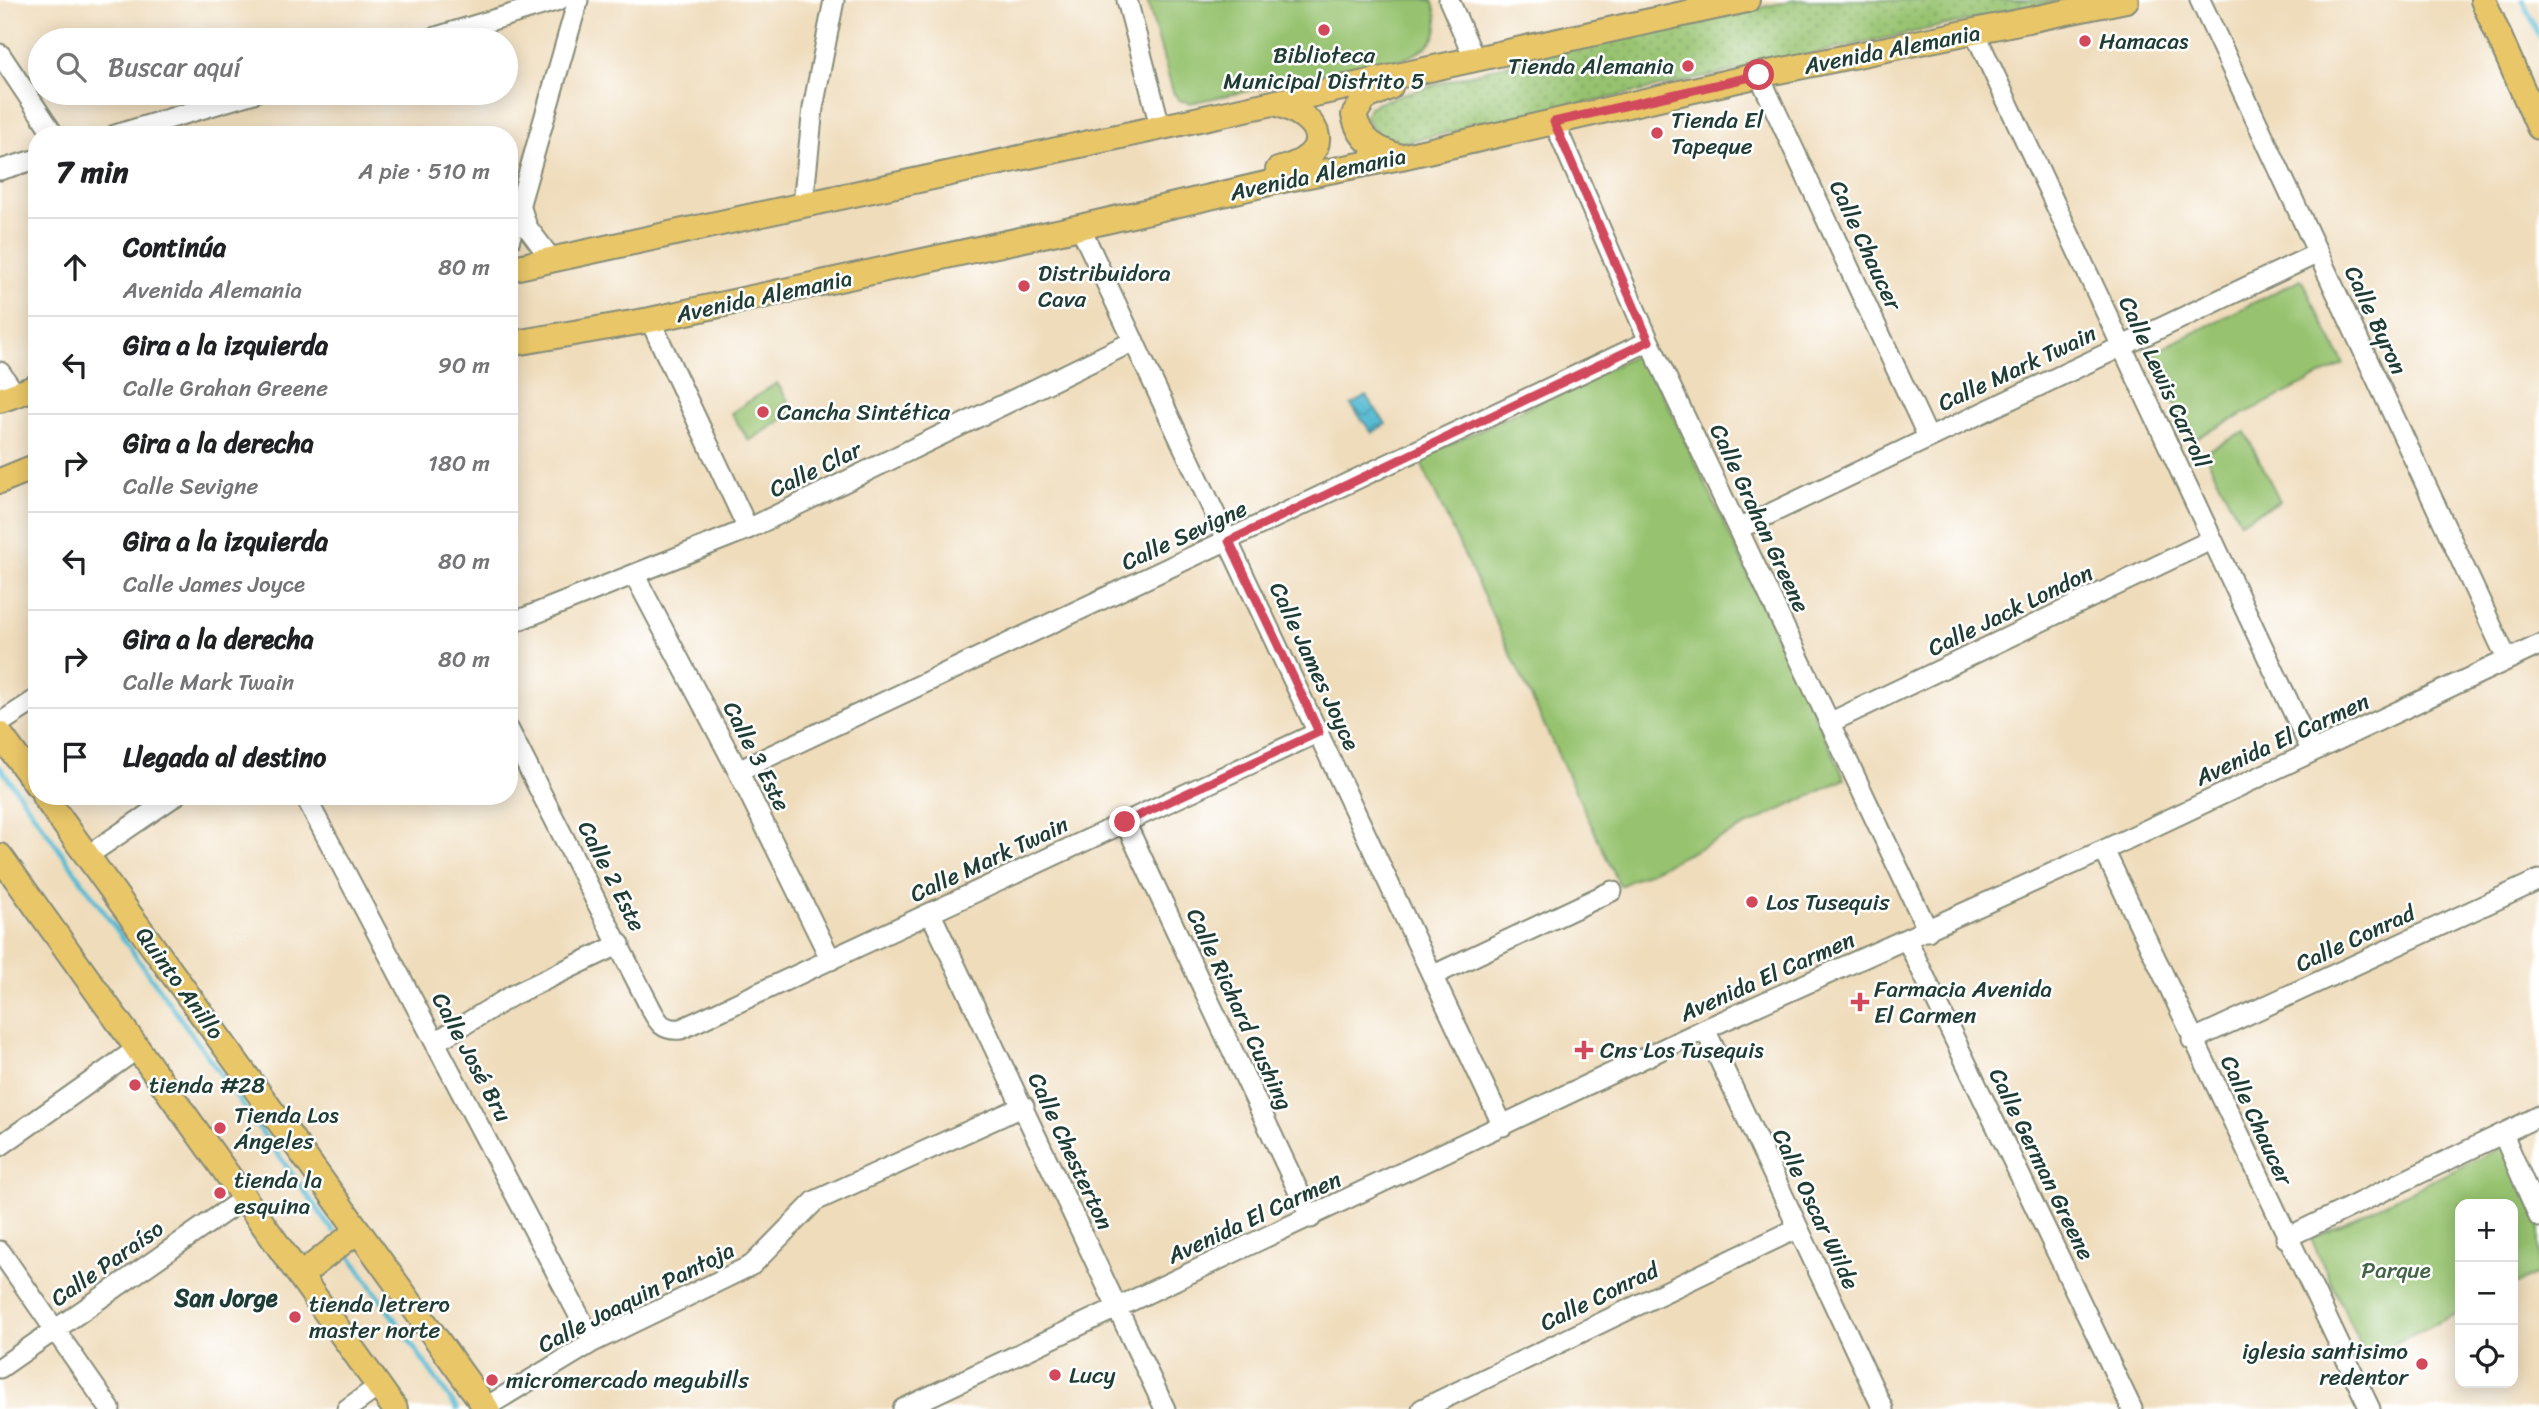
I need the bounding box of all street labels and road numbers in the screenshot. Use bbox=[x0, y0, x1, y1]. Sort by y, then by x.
street label: Avenida Alemania bbox=[1799, 12, 1984, 87]
street label: Avenida Alemania bbox=[1225, 136, 1410, 213]
street label: Calle Chaucer bbox=[1817, 173, 1914, 319]
street label: Avenida Alemania bbox=[671, 258, 856, 335]
street label: Calle Byron bbox=[2332, 259, 2419, 382]
street label: Calle Lewis Carroll bbox=[2107, 289, 2223, 476]
street label: Calle Mark Twain bbox=[1931, 313, 2104, 423]
street label: Calle Grahan Greene bbox=[1698, 417, 1822, 620]
street label: Calle Clar bbox=[762, 429, 870, 510]
street label: Calle Sevigne bbox=[1114, 488, 1254, 583]
street label: Calle Jack London bbox=[1920, 553, 2100, 668]
street label: Calle James Joyce bbox=[1257, 575, 1372, 757]
street label: Avenida El Carmen bbox=[2187, 681, 2376, 798]
street label: Calle 3 Este bbox=[711, 694, 802, 819]
street label: Calle Mark Twain bbox=[903, 804, 1076, 914]
street label: Calle 2 Este bbox=[566, 813, 657, 939]
street label: Calle Conrad bbox=[2288, 892, 2424, 984]
street label: Calle Richard Cushing bbox=[1175, 901, 1305, 1118]
street label: Quinto Anillo bbox=[124, 918, 235, 1049]
street label: Avenida El Carmen bbox=[1672, 919, 1862, 1034]
street label: Calle José Bru bbox=[420, 985, 523, 1130]
street label: Calle Chaucer bbox=[2208, 1048, 2305, 1194]
street label: Calle German Greene bbox=[1977, 1061, 2106, 1268]
street label: Calle Chesterton bbox=[1016, 1065, 1125, 1237]
street label: Calle Oscar Wilde bbox=[1760, 1122, 1871, 1297]
street label: Avenida El Carmen bbox=[1159, 1159, 1348, 1276]
street label: Calle Paraíso bbox=[42, 1209, 173, 1318]
street label: Calle Joaquin Pantoja bbox=[530, 1230, 742, 1365]
street label: Calle Conrad bbox=[1533, 1249, 1667, 1343]

